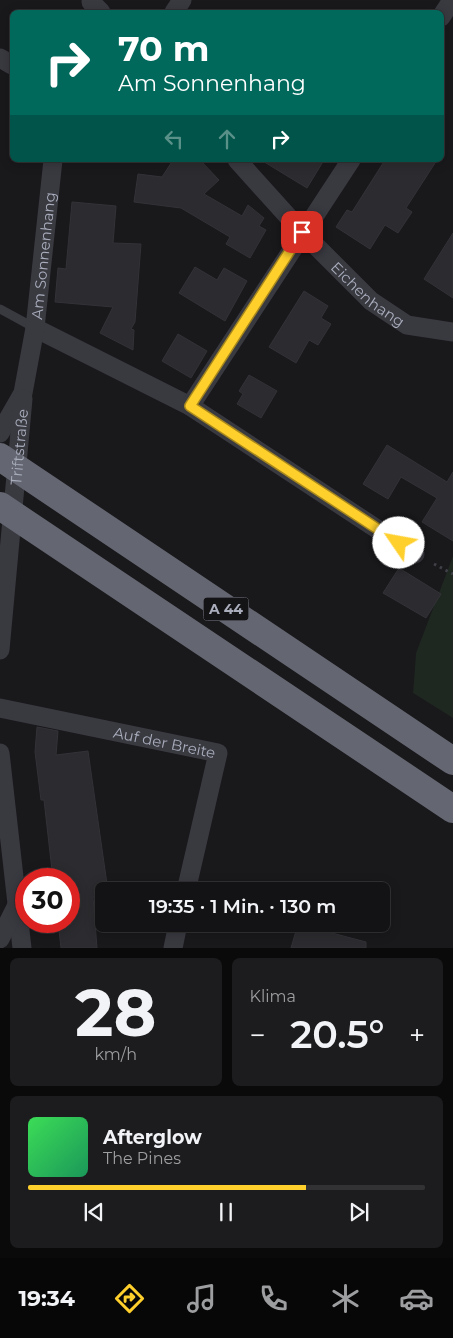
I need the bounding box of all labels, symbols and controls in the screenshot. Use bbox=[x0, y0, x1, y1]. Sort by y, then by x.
text: 70 m bbox=[118, 27, 209, 70]
icon: right bbox=[35, 30, 100, 95]
text: Am Sonnenhang bbox=[118, 70, 306, 97]
icon: left bbox=[160, 125, 188, 153]
icon: ahead bbox=[213, 125, 241, 153]
icon: right bbox=[266, 125, 294, 153]
street label: Am Sonnenhang bbox=[26, 191, 59, 320]
pin bbox=[281, 211, 323, 253]
icon: arrive bbox=[288, 218, 316, 246]
street label: Eichenhang bbox=[327, 257, 409, 331]
street label: Triftstraße bbox=[6, 408, 32, 486]
position arrow bbox=[372, 516, 424, 568]
road number: A 44 bbox=[204, 598, 248, 620]
street label: Auf der Breite bbox=[112, 722, 217, 762]
speed limit sign: 30 bbox=[15, 868, 80, 933]
text: 19:35 · 1 Min. · 130 m bbox=[149, 895, 336, 918]
text: 28 bbox=[75, 973, 156, 1052]
text: Klima bbox=[250, 987, 296, 1006]
text: 20.5° bbox=[290, 1011, 384, 1058]
text: − bbox=[250, 1018, 266, 1052]
text: + bbox=[409, 1018, 425, 1052]
text: km/h bbox=[94, 1045, 137, 1064]
text: Afterglow bbox=[103, 1126, 202, 1149]
text: The Pines bbox=[103, 1149, 181, 1168]
icon: previous bbox=[80, 1198, 108, 1226]
icon: pause bbox=[212, 1198, 240, 1226]
icon: next bbox=[345, 1198, 373, 1226]
icon: directions bbox=[112, 1281, 147, 1316]
icon: music bbox=[184, 1281, 219, 1316]
icon: phone bbox=[256, 1281, 291, 1316]
icon: climate bbox=[328, 1281, 363, 1316]
icon: car bbox=[399, 1281, 434, 1316]
text: 19:34 bbox=[18, 1285, 75, 1312]

